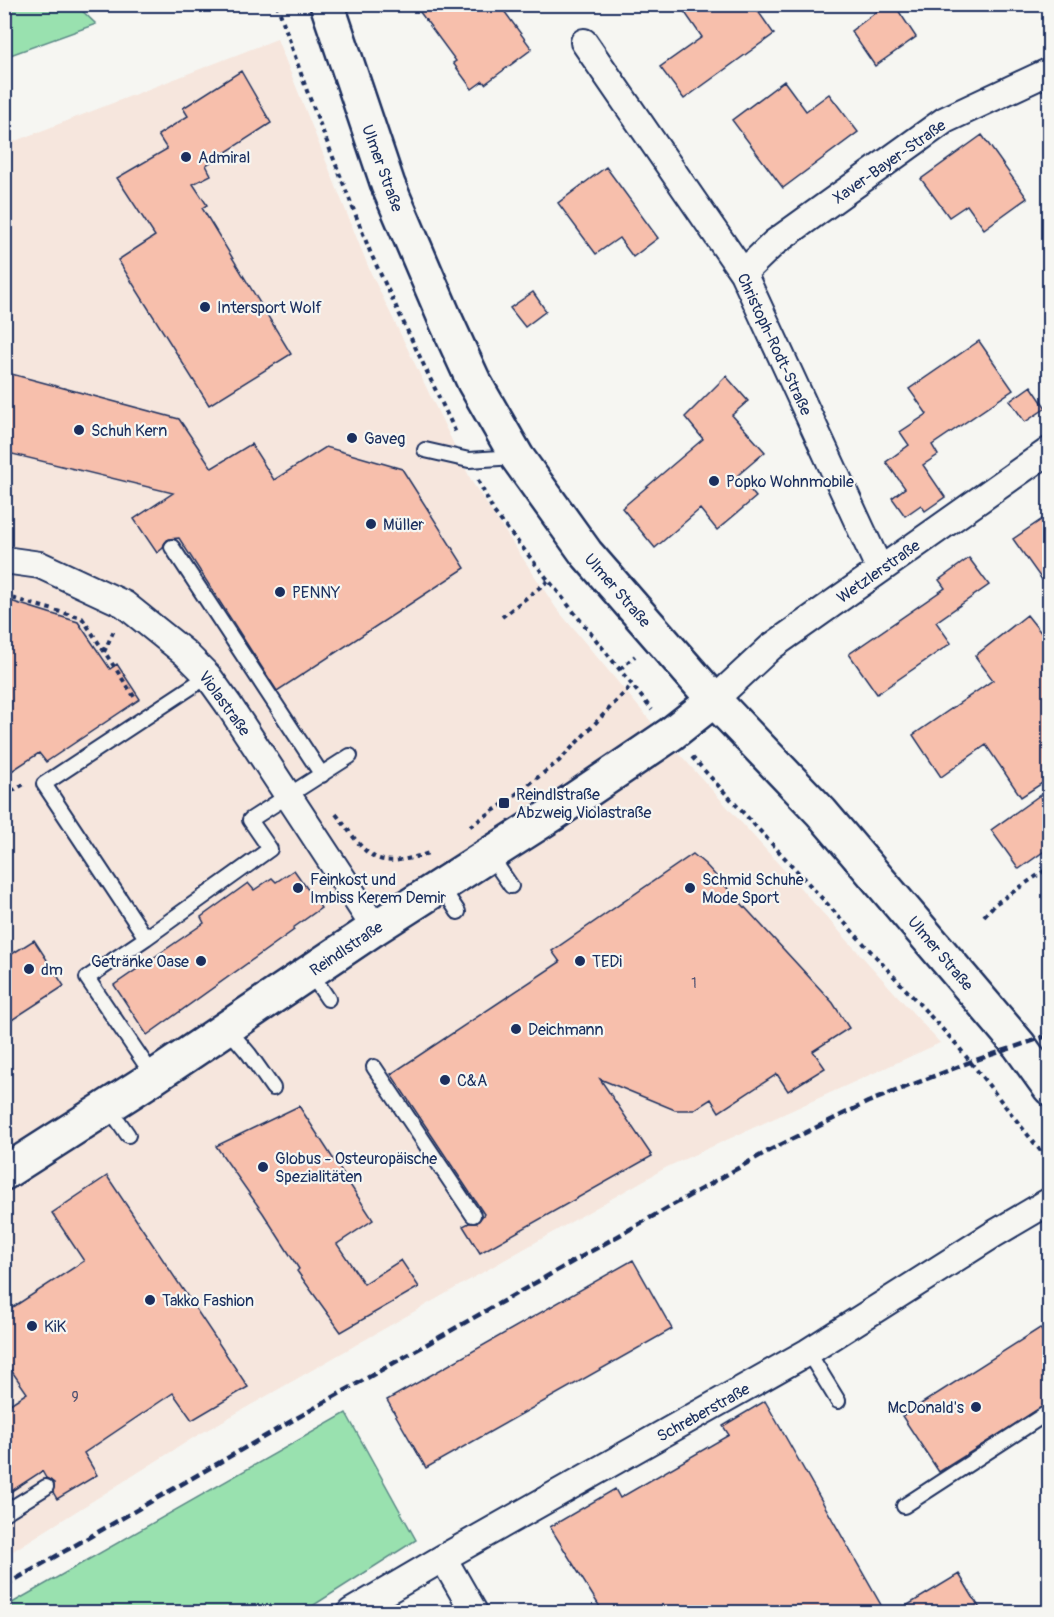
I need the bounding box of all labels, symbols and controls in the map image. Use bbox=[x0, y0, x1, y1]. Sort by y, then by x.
street label: Xaver-Bayer-Straße bbox=[829, 115, 950, 208]
street label: Ulmer Straße bbox=[357, 122, 407, 215]
place label: Admiral bbox=[198, 148, 250, 168]
marker: Admiral bbox=[179, 150, 193, 164]
street label: Christoph-Rodt-Straße bbox=[732, 270, 816, 419]
place label: Intersport Wolf bbox=[217, 298, 322, 318]
marker: Intersport Wolf bbox=[198, 300, 212, 314]
place label: Schuh Kern bbox=[91, 421, 167, 441]
marker: Schuh Kern bbox=[72, 423, 86, 437]
place label: Gaveg bbox=[364, 429, 405, 449]
marker: Gaveg bbox=[345, 431, 359, 445]
place label: Popko Wohnmobile bbox=[726, 472, 854, 492]
marker: Popko Wohnmobile bbox=[707, 474, 721, 488]
place label: Müller bbox=[383, 515, 424, 535]
marker: Müller bbox=[364, 517, 378, 531]
street label: Wetzlerstraße bbox=[833, 536, 924, 608]
street label: Ulmer Straße bbox=[580, 550, 655, 632]
place label: PENNY bbox=[292, 583, 340, 603]
marker: PENNY bbox=[273, 585, 287, 599]
street label: Violastraße bbox=[194, 667, 255, 740]
place label: Reindlstraße Abzweig Violastraße bbox=[516, 785, 651, 823]
marker: Reindlstraße Abzweig Violastraße bbox=[497, 796, 511, 810]
place label: Feinkost und Imbiss Kerem Demir bbox=[310, 870, 446, 908]
place label: Schmid Schuhe Mode Sport bbox=[702, 870, 804, 908]
marker: Feinkost und Imbiss Kerem Demir bbox=[291, 881, 305, 895]
marker: Schmid Schuhe Mode Sport bbox=[683, 881, 697, 895]
street label: Ulmer Straße bbox=[903, 912, 977, 995]
street label: Reindlstraße bbox=[306, 917, 387, 981]
place label: Getränke Oase bbox=[91, 952, 189, 972]
place label: TEDi bbox=[592, 952, 622, 972]
marker: Getränke Oase bbox=[194, 954, 208, 968]
marker: TEDi bbox=[573, 954, 587, 968]
place label: dm bbox=[41, 960, 63, 980]
marker: dm bbox=[22, 962, 36, 976]
house number: 1 bbox=[691, 975, 697, 992]
place label: Deichmann bbox=[528, 1020, 604, 1040]
marker: Deichmann bbox=[509, 1022, 523, 1036]
place label: C&A bbox=[457, 1071, 487, 1091]
marker: C&A bbox=[438, 1073, 452, 1087]
place label: Globus - Osteuropäische Spezialitäten bbox=[275, 1149, 437, 1187]
marker: Globus - Osteuropäische Spezialitäten bbox=[256, 1160, 270, 1174]
place label: Takko Fashion bbox=[162, 1291, 254, 1311]
marker: Takko Fashion bbox=[143, 1293, 157, 1307]
place label: KiK bbox=[44, 1317, 66, 1337]
marker: KiK bbox=[25, 1319, 39, 1333]
street label: Schreberstraße bbox=[654, 1379, 753, 1447]
house number: 9 bbox=[71, 1389, 79, 1406]
place label: McDonald's bbox=[887, 1398, 964, 1418]
marker: McDonald's bbox=[969, 1400, 983, 1414]

